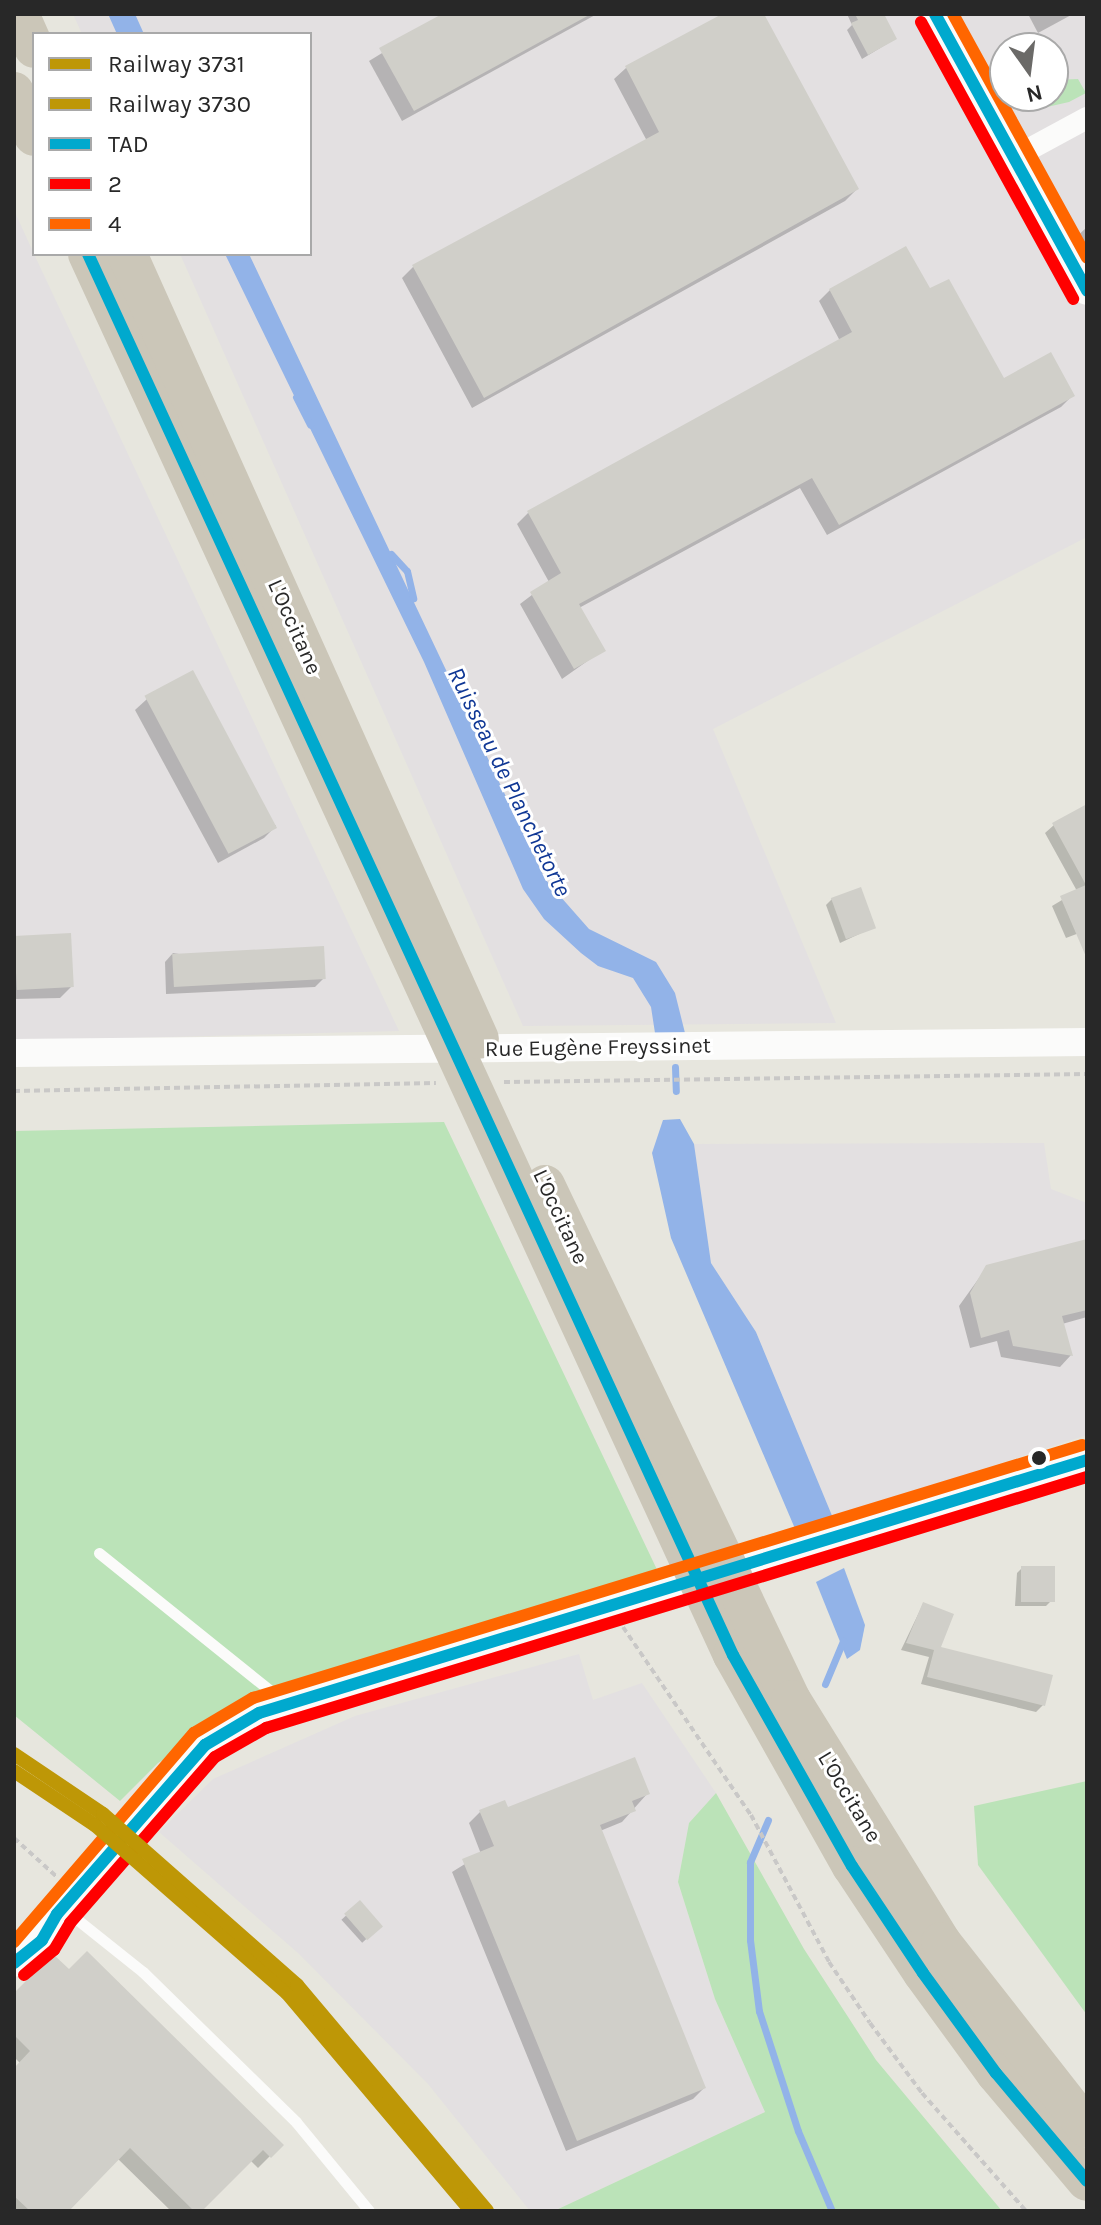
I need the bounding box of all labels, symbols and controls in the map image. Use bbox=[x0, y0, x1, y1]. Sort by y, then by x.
legend bbox=[32, 32, 312, 256]
north arrow bbox=[989, 32, 1069, 112]
text: Railway 3731 bbox=[108, 50, 245, 78]
text: N bbox=[1024, 79, 1045, 108]
text: Railway 3730 bbox=[108, 90, 251, 118]
text: TAD bbox=[108, 130, 149, 158]
text: 2 bbox=[108, 170, 122, 198]
text: 4 bbox=[108, 210, 121, 238]
street label: L'Occitane bbox=[261, 575, 327, 679]
water label: Ruisseau de Planchetorte bbox=[441, 663, 577, 901]
street label: Rue Eugène Freyssinet bbox=[485, 1033, 711, 1063]
street label: L'Occitane bbox=[527, 1165, 593, 1269]
unlabelled marker bbox=[1031, 1450, 1047, 1466]
street label: L'Occitane bbox=[811, 1747, 887, 1847]

